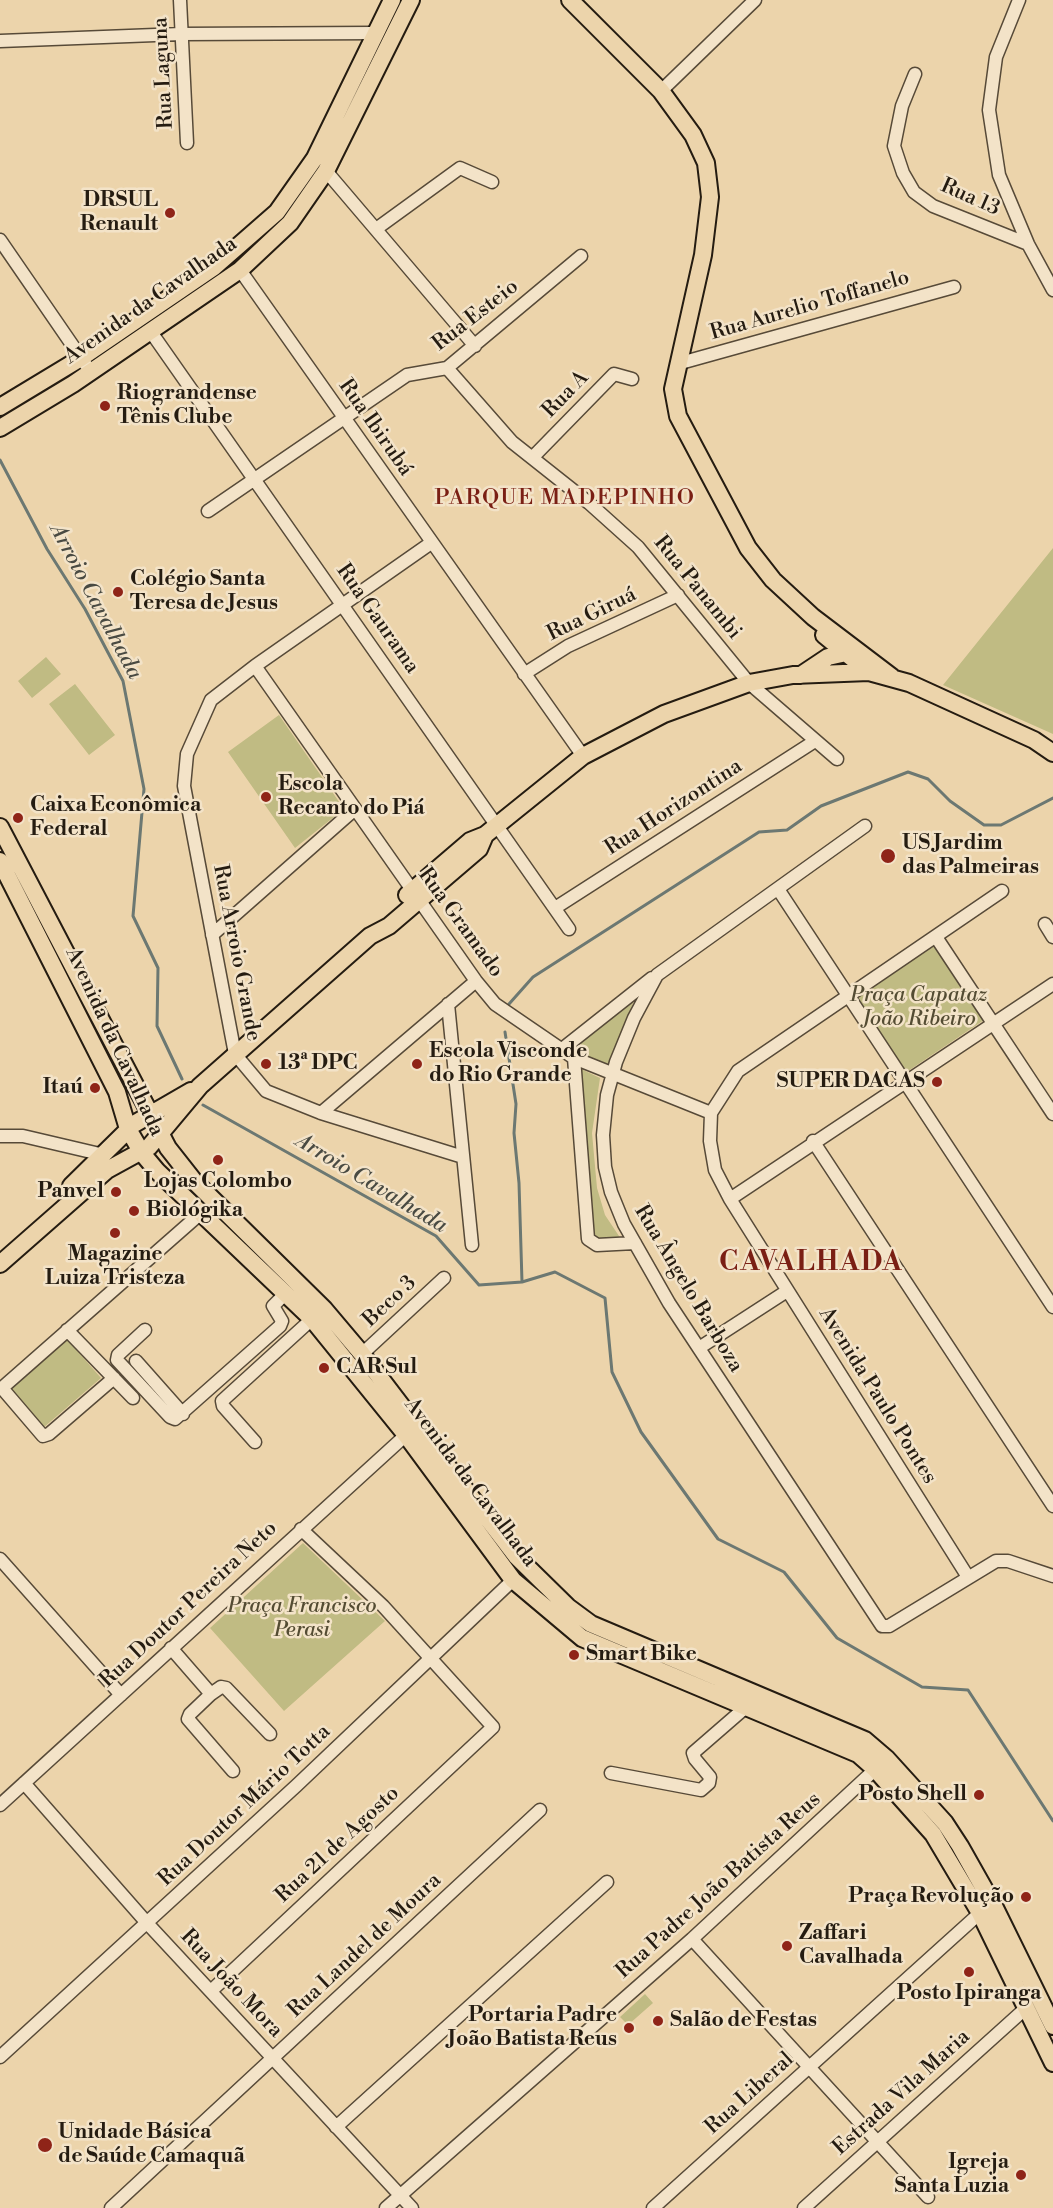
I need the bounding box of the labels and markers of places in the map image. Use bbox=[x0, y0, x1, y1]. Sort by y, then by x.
place label: DRSUL Renault bbox=[80, 188, 158, 238]
marker: DRSUL Renault bbox=[163, 206, 177, 220]
place label: Riograndense Tênis Clube bbox=[117, 381, 257, 431]
marker: Riograndense Tênis Clube bbox=[98, 399, 112, 413]
place label: Colégio Santa Teresa de Jesus bbox=[130, 567, 278, 617]
marker: Colégio Santa Teresa de Jesus bbox=[111, 585, 125, 599]
place label: Escola Recanto do Piá bbox=[278, 772, 425, 822]
marker: Escola Recanto do Piá bbox=[259, 790, 273, 804]
place label: Caixa Econômica Federal bbox=[30, 793, 201, 843]
marker: Caixa Econômica Federal bbox=[11, 811, 25, 825]
place label: US Jardim das Palmeiras bbox=[902, 831, 1039, 881]
marker: US Jardim das Palmeiras bbox=[879, 847, 897, 865]
place label: Escola Visconde do Rio Grande bbox=[429, 1039, 587, 1089]
place label: 13ª DPC bbox=[278, 1051, 358, 1077]
marker: 13ª DPC bbox=[259, 1057, 273, 1071]
marker: Escola Visconde do Rio Grande bbox=[410, 1057, 424, 1071]
place label: SUPER DACAS bbox=[777, 1069, 925, 1095]
place label: Itaú bbox=[43, 1075, 83, 1101]
marker: SUPER DACAS bbox=[930, 1075, 944, 1089]
marker: Itaú bbox=[88, 1081, 102, 1095]
marker: Lojas Colombo bbox=[211, 1153, 225, 1167]
place label: Lojas Colombo bbox=[144, 1169, 292, 1195]
place label: Panvel bbox=[38, 1179, 104, 1205]
marker: Panvel bbox=[109, 1185, 123, 1199]
place label: Biológika bbox=[146, 1198, 243, 1224]
marker: Biológika bbox=[127, 1204, 141, 1218]
marker: Magazine Luiza Tristeza bbox=[108, 1226, 122, 1240]
place label: Magazine Luiza Tristeza bbox=[45, 1242, 185, 1292]
place label: CAR Sul bbox=[336, 1355, 417, 1381]
marker: CAR Sul bbox=[317, 1361, 331, 1375]
place label: Smart Bike bbox=[586, 1642, 697, 1668]
marker: Smart Bike bbox=[567, 1648, 581, 1662]
place label: Posto Shell bbox=[859, 1782, 967, 1808]
marker: Posto Shell bbox=[972, 1788, 986, 1802]
place label: Praça Revolução bbox=[848, 1884, 1014, 1910]
marker: Praça Revolução bbox=[1019, 1890, 1033, 1904]
place label: Zaffari Cavalhada bbox=[799, 1921, 903, 1971]
marker: Zaffari Cavalhada bbox=[780, 1939, 794, 1953]
marker: Posto Ipiranga bbox=[962, 1965, 976, 1979]
place label: Posto Ipiranga bbox=[897, 1981, 1041, 2007]
place label: Portaria Padre João Batista Reus bbox=[448, 2003, 617, 2053]
place label: Salão de Festas bbox=[670, 2008, 817, 2034]
marker: Salão de Festas bbox=[651, 2014, 665, 2028]
marker: Portaria Padre João Batista Reus bbox=[622, 2021, 636, 2035]
place label: Unidade Básica de Saúde Camaquã bbox=[58, 2120, 245, 2170]
marker: Unidade Básica de Saúde Camaquã bbox=[36, 2136, 54, 2154]
place label: Igreja Santa Luzia bbox=[895, 2150, 1009, 2200]
marker: Igreja Santa Luzia bbox=[1014, 2168, 1028, 2182]

